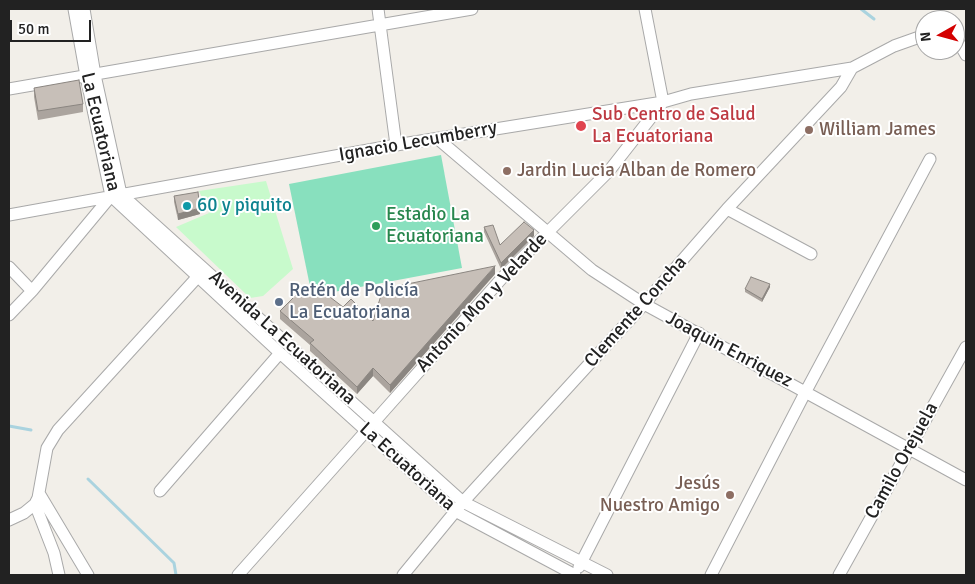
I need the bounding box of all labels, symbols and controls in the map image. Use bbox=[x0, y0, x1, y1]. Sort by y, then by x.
scale bar bbox=[12, 10, 94, 42]
north arrow bbox=[915, 10, 965, 60]
text: 50 m bbox=[18, 20, 49, 38]
text: N bbox=[917, 31, 935, 43]
street label: La Ecuatoriana bbox=[75, 70, 125, 194]
place label: Sub Centro de Salud La Ecuatoriana bbox=[592, 104, 755, 148]
street label: Ignacio Lecumberry bbox=[337, 117, 499, 167]
marker: Sub Centro de Salud La Ecuatoriana bbox=[574, 119, 588, 133]
place label: William James bbox=[819, 119, 936, 141]
marker: William James bbox=[803, 124, 815, 136]
place label: Jardin Lucia Alban de Romero bbox=[517, 160, 756, 182]
marker: Jardin Lucia Alban de Romero bbox=[501, 165, 513, 177]
place label: 60 y piquito bbox=[197, 195, 292, 217]
marker: 60 y piquito bbox=[181, 200, 193, 212]
place label: Estadio La Ecuatoriana bbox=[386, 204, 484, 248]
marker: Estadio La Ecuatoriana bbox=[370, 220, 382, 232]
street label: Antonio Mon y Velarde bbox=[412, 229, 552, 377]
street label: Clemente Concha bbox=[580, 252, 692, 372]
street label: Avenida La Ecuatoriana bbox=[204, 266, 360, 410]
place label: Retén de Policía La Ecuatoriana bbox=[289, 280, 419, 324]
marker: Retén de Policía La Ecuatoriana bbox=[273, 296, 285, 308]
street label: Joaquin Enriquez bbox=[662, 307, 796, 393]
street label: Camilo Orejuela bbox=[861, 399, 943, 523]
street label: La Ecuatoriana bbox=[354, 418, 460, 516]
place label: Jesús Nuestro Amigo bbox=[600, 473, 720, 517]
marker: Jesús Nuestro Amigo bbox=[724, 489, 736, 501]

